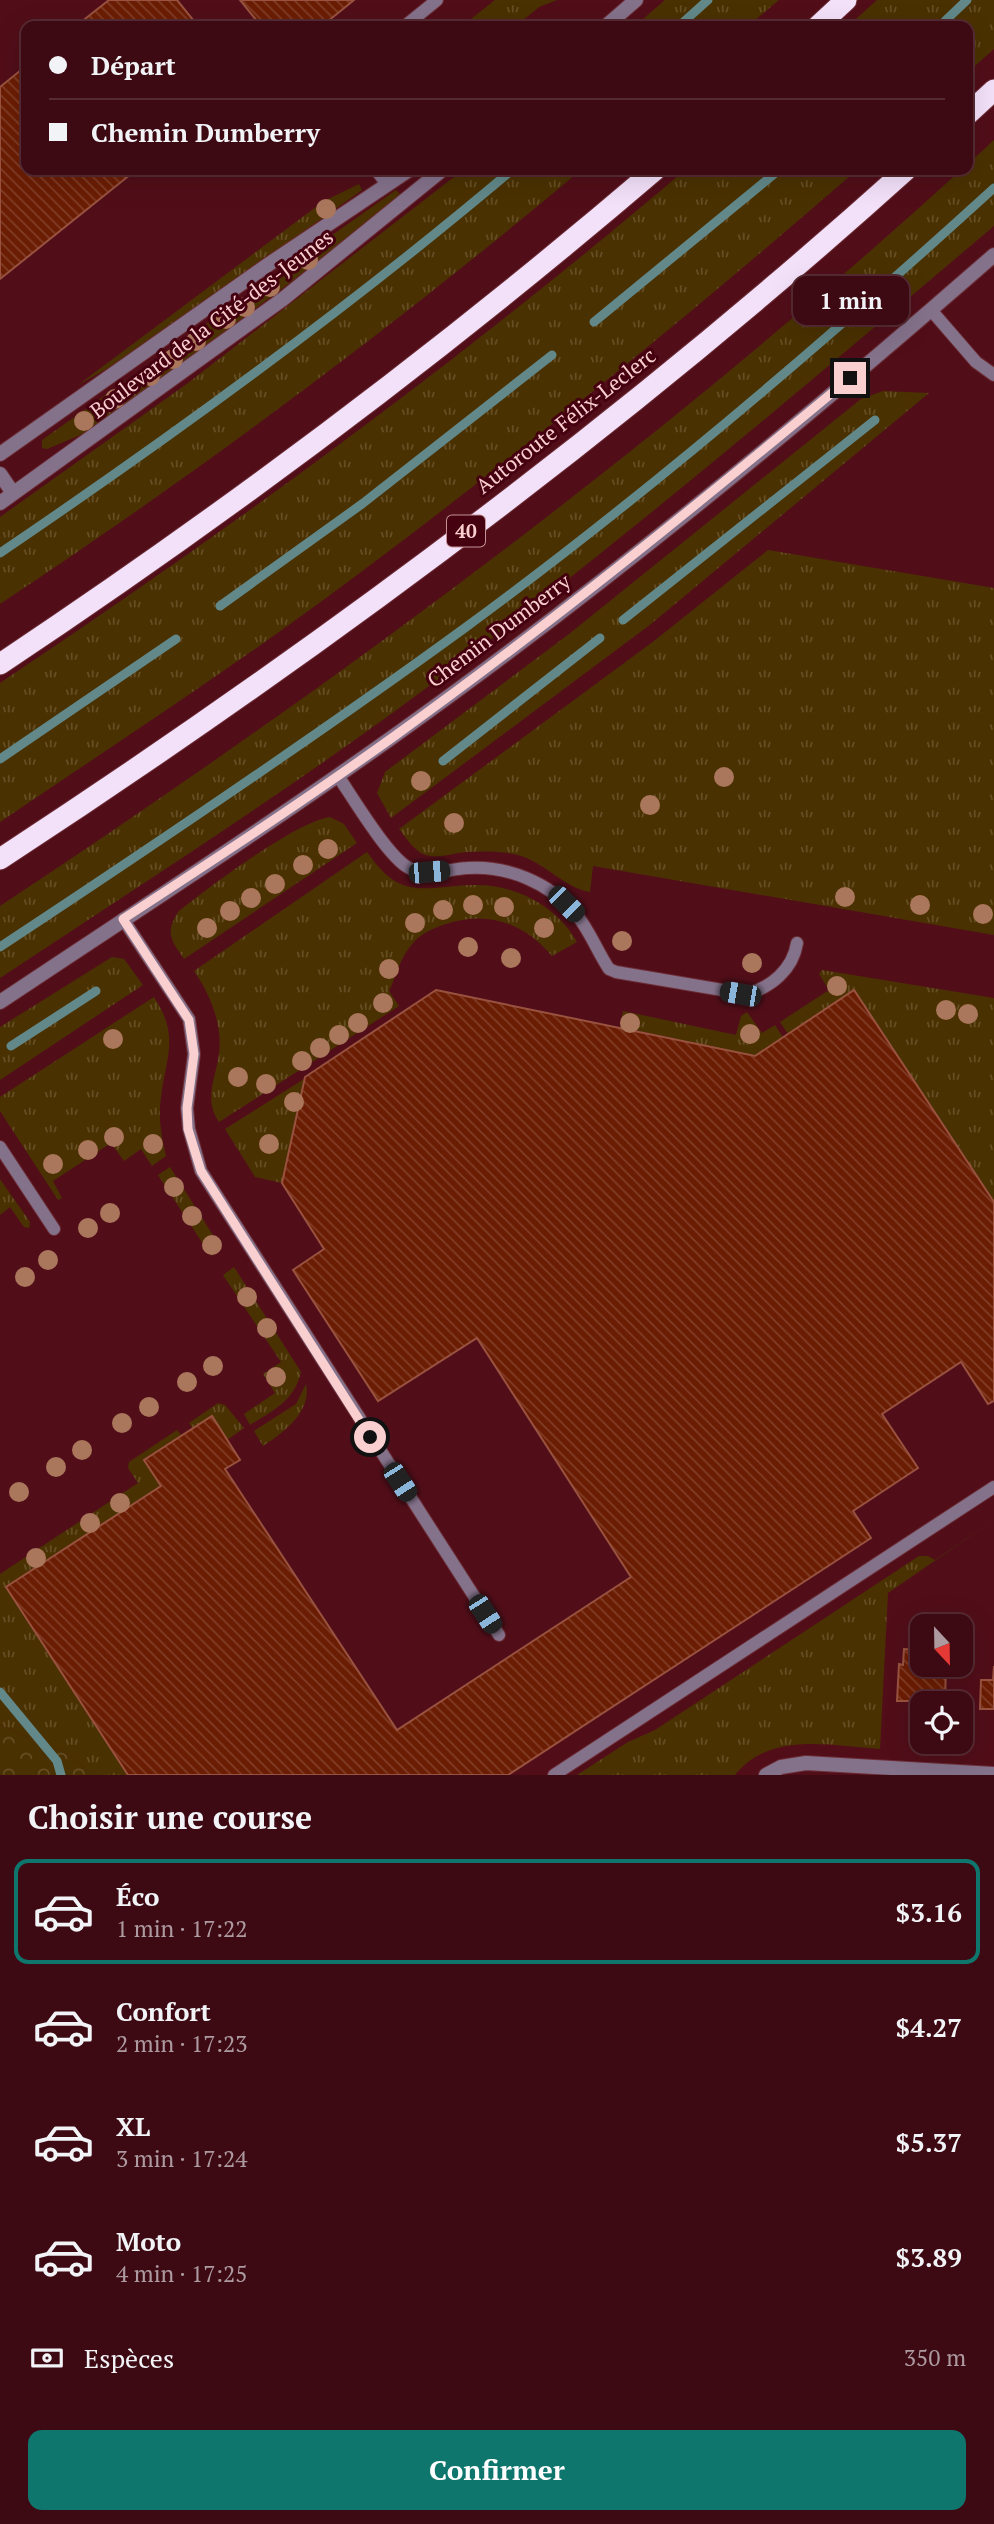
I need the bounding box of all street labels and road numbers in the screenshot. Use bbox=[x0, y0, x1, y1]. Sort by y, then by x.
street label: Boulevard de la Cité-des-Jeunes bbox=[84, 222, 339, 424]
street label: Autoroute Félix-Leclerc bbox=[470, 341, 661, 499]
road number: 40 bbox=[447, 516, 485, 546]
street label: Chemin Dumberry bbox=[421, 567, 576, 693]

